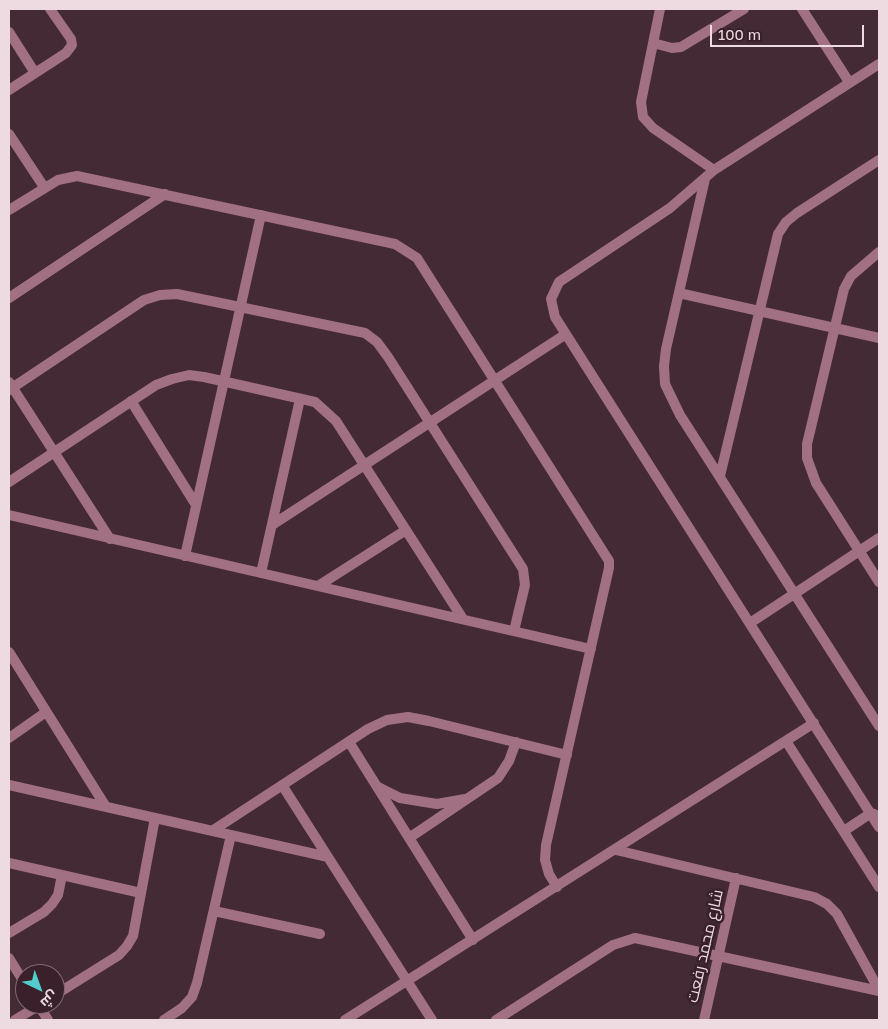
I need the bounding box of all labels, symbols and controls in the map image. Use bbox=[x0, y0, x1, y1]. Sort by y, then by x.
scale bar bbox=[713, 15, 867, 47]
text: 100 m bbox=[718, 25, 761, 43]
street label: شارع محمد رفعت bbox=[683, 888, 727, 1004]
north arrow bbox=[15, 964, 65, 1014]
text: ش bbox=[37, 987, 62, 1012]

